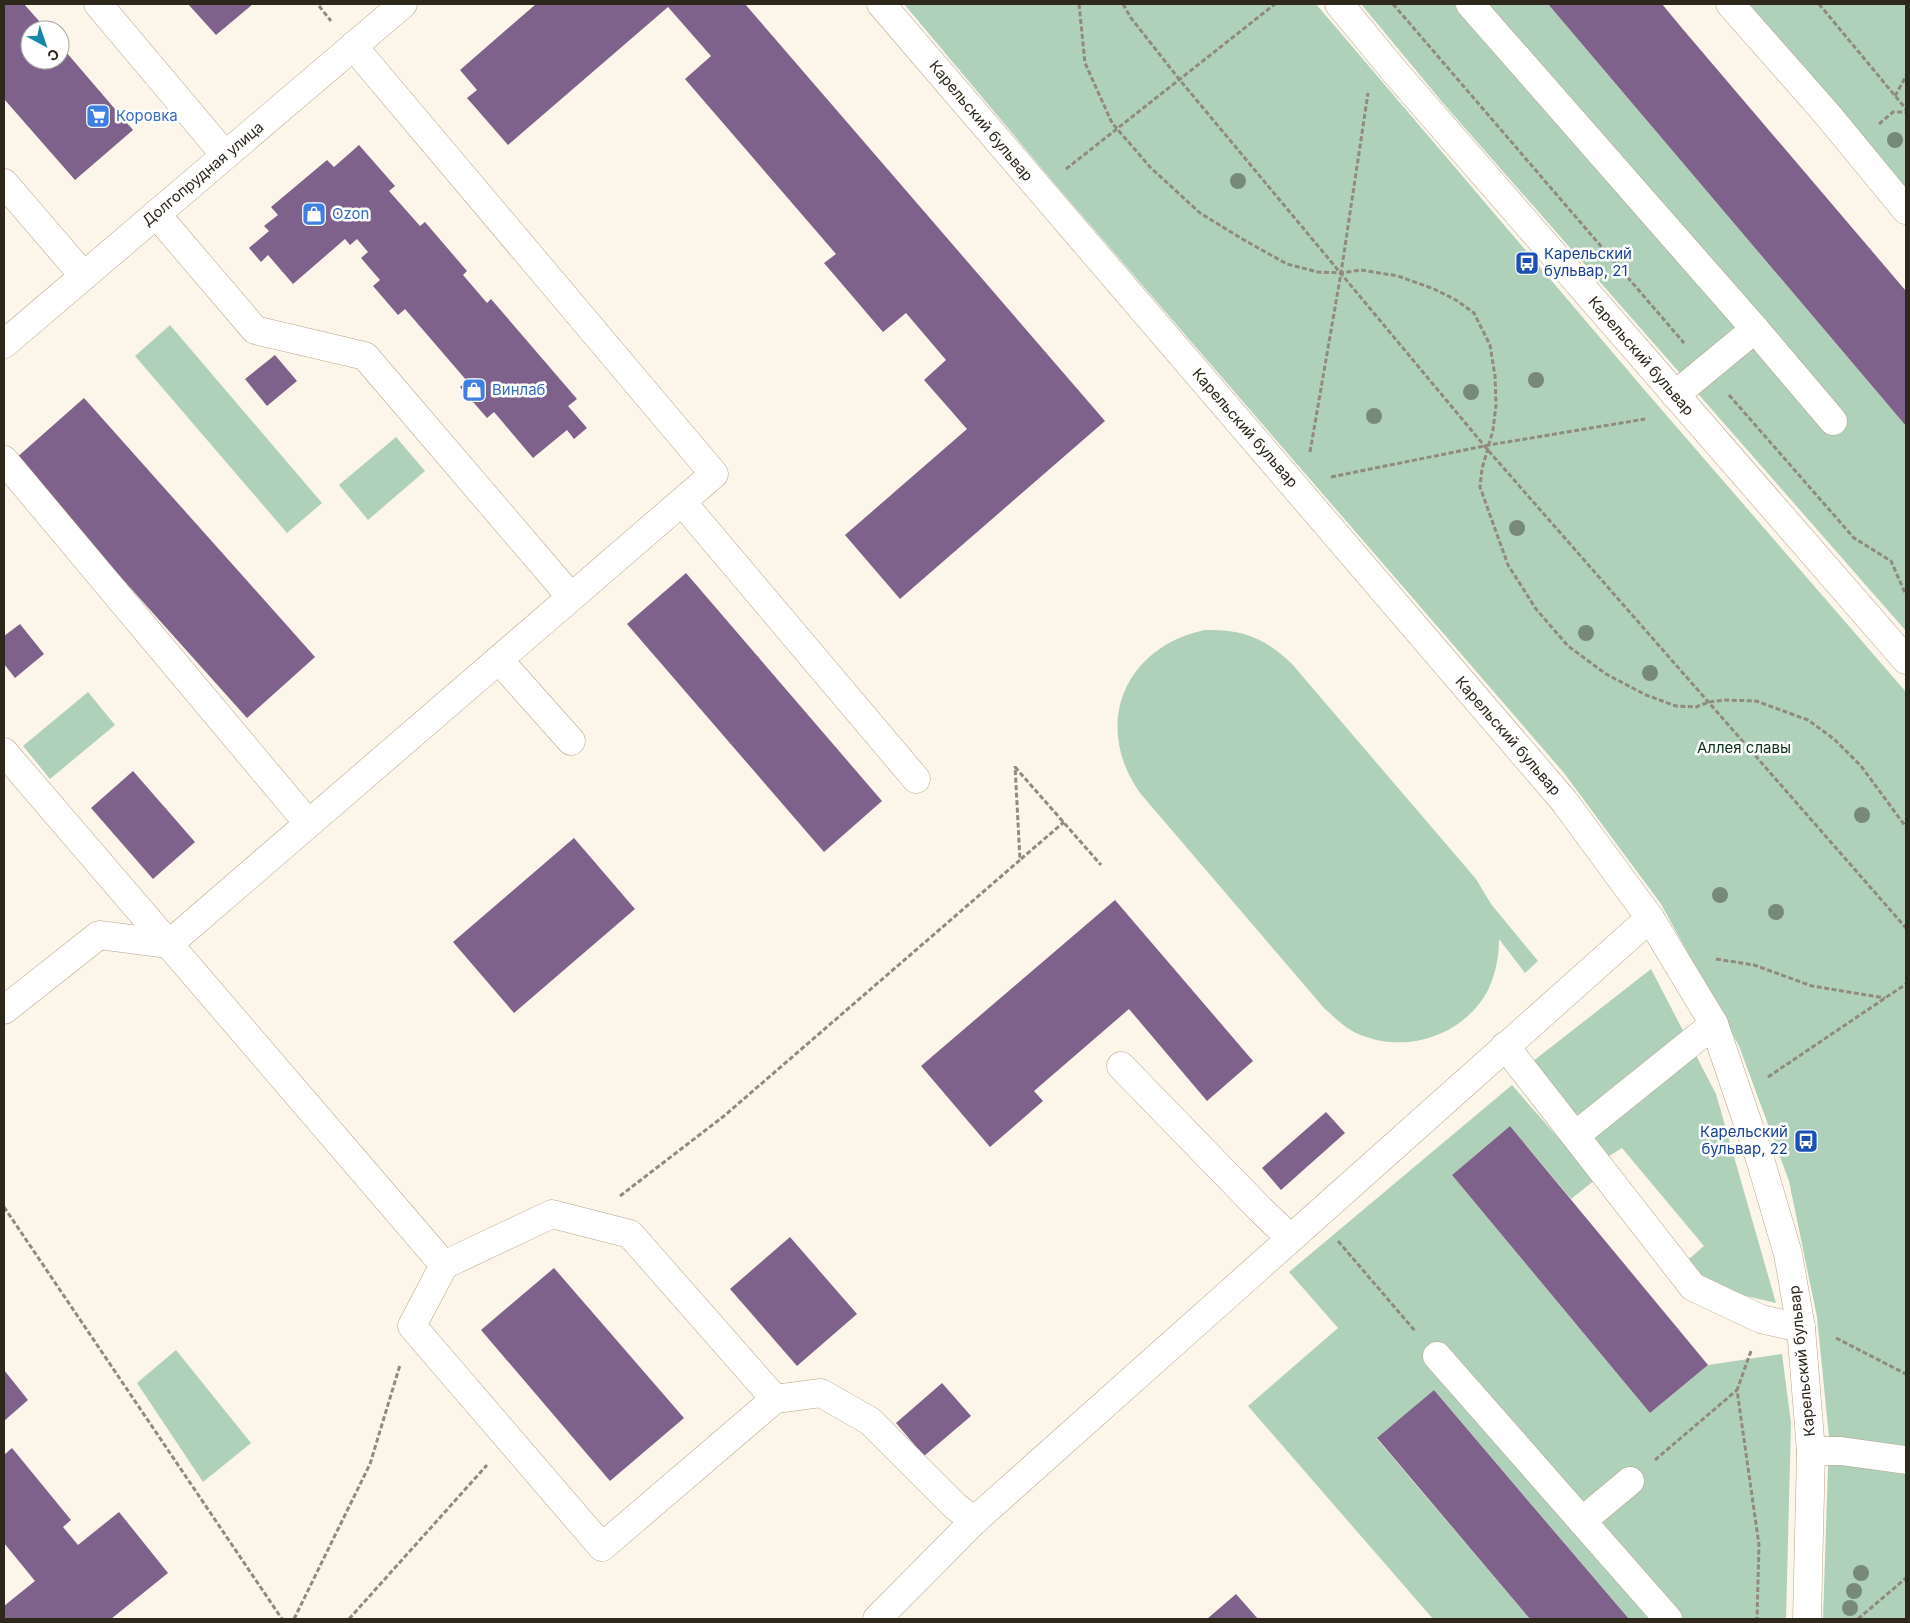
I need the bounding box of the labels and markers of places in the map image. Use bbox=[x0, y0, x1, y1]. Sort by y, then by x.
supermarket icon: Коровка bbox=[85, 103, 111, 129]
place label: Коровка bbox=[116, 106, 178, 125]
shop icon: Ozon bbox=[301, 201, 327, 227]
place label: Ozon bbox=[332, 204, 369, 223]
place label: Карельский бульвар, 21 bbox=[1544, 244, 1632, 280]
bus stop icon: Карельский бульвар, 21 bbox=[1514, 250, 1540, 276]
shop icon: Винлаб bbox=[461, 377, 487, 403]
place label: Винлаб bbox=[492, 380, 546, 399]
place label: Карельский бульвар, 22 bbox=[1700, 1122, 1788, 1158]
bus stop icon: Карельский бульвар, 22 bbox=[1793, 1128, 1819, 1154]

